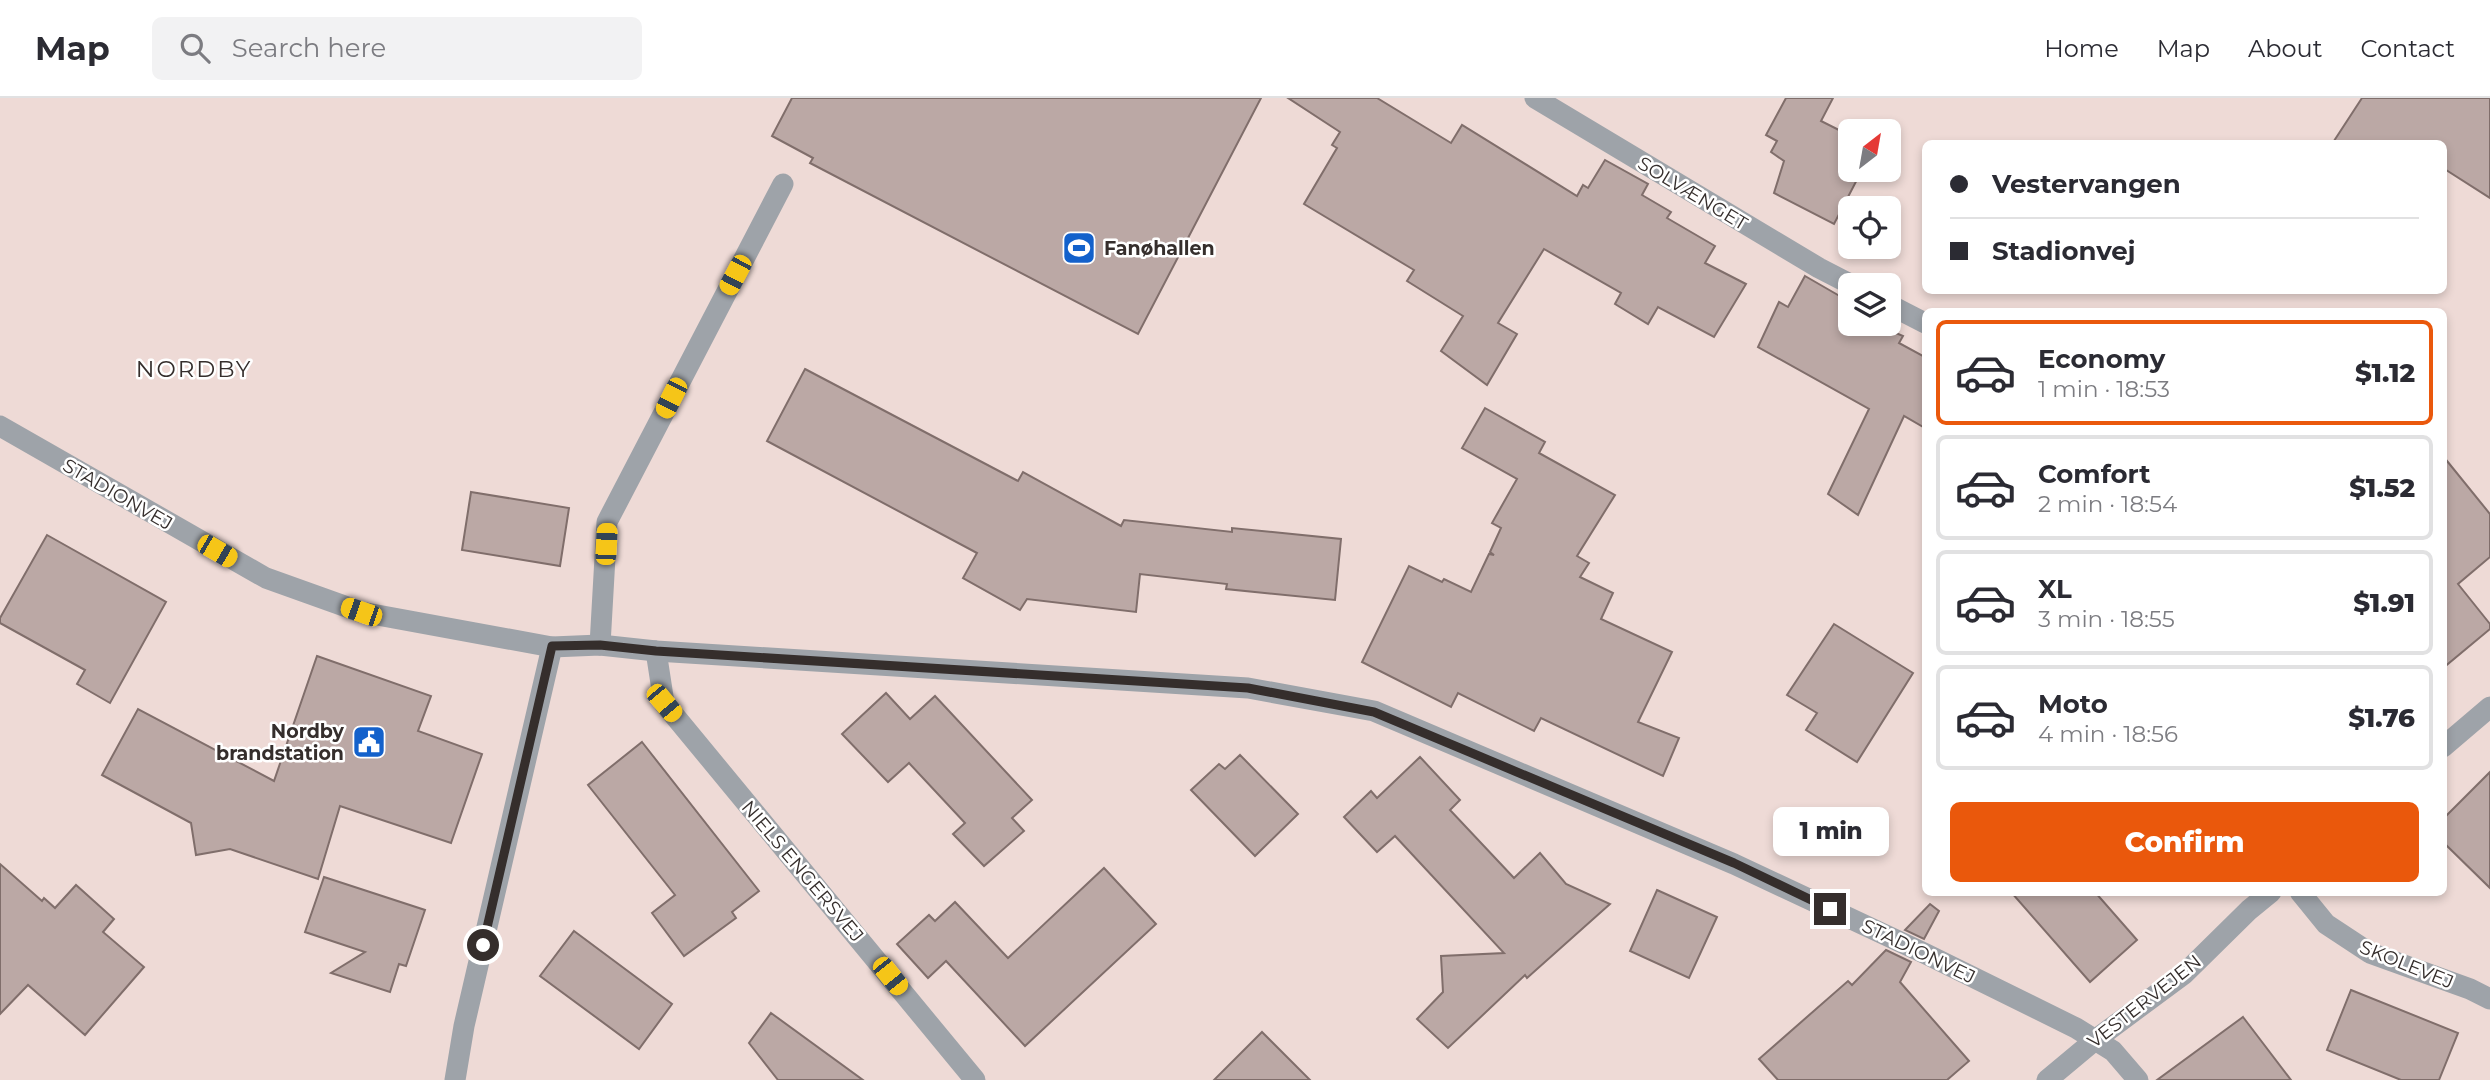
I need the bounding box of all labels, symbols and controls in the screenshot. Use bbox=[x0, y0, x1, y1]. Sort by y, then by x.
search box bbox=[152, 17, 642, 80]
text: Map bbox=[35, 28, 110, 68]
icon: search bbox=[176, 29, 214, 67]
text: Search here bbox=[232, 32, 386, 64]
text: Home bbox=[2044, 34, 2119, 63]
text: Map bbox=[2157, 34, 2210, 63]
text: About bbox=[2248, 34, 2322, 63]
text: Contact bbox=[2360, 34, 2455, 63]
north arrow bbox=[1838, 119, 1900, 182]
map controls bbox=[1838, 119, 1901, 336]
street label: SOLVÆNGET bbox=[1634, 152, 1752, 235]
text: Vestervangen bbox=[1992, 168, 2181, 200]
button: locate bbox=[1838, 196, 1901, 259]
sports icon: Fanøhallen bbox=[1060, 229, 1098, 267]
text: Stadionvej bbox=[1992, 235, 2136, 267]
place label: Fanøhallen bbox=[1104, 237, 1215, 260]
car bbox=[716, 252, 755, 298]
button: layers bbox=[1838, 273, 1901, 336]
icon: car bbox=[1954, 341, 2017, 404]
text: Economy bbox=[2038, 343, 2165, 375]
district label: NORDBY bbox=[136, 355, 252, 383]
text: $1.12 bbox=[2355, 357, 2415, 389]
car bbox=[653, 375, 690, 421]
text: 1 min · 18:53 bbox=[2038, 375, 2170, 403]
street label: STADIONVEJ bbox=[59, 454, 177, 535]
icon: car bbox=[1954, 456, 2017, 519]
text: Comfort bbox=[2038, 458, 2150, 490]
text: $1.52 bbox=[2349, 472, 2415, 504]
text: 2 min · 18:54 bbox=[2038, 490, 2177, 518]
car bbox=[595, 522, 618, 566]
car bbox=[194, 531, 241, 571]
icon: car bbox=[1954, 571, 2017, 634]
text: XL bbox=[2038, 573, 2072, 605]
text: $1.91 bbox=[2353, 587, 2415, 619]
car bbox=[338, 595, 385, 629]
text: 3 min · 18:55 bbox=[2038, 605, 2175, 633]
car bbox=[643, 680, 686, 726]
icon: car bbox=[1954, 686, 2017, 749]
text: Moto bbox=[2038, 688, 2108, 720]
text: $1.76 bbox=[2348, 702, 2415, 734]
place label: Nordby brandstation bbox=[216, 720, 345, 765]
text: 4 min · 18:56 bbox=[2038, 720, 2178, 748]
public building icon: Nordby brandstation bbox=[350, 723, 388, 761]
street label: NIELS ENGERSVEJ bbox=[737, 796, 869, 947]
button: Confirm bbox=[1950, 802, 2419, 882]
callout: 1 min bbox=[1772, 808, 1888, 856]
text: 1 min bbox=[1799, 817, 1863, 845]
route end bbox=[1814, 893, 1846, 925]
street label: STADIONVEJ bbox=[1858, 914, 1979, 989]
route start bbox=[467, 929, 499, 961]
street label: SKOLEVEJ bbox=[2356, 935, 2457, 994]
street label: VESTERVEJEN bbox=[2083, 950, 2206, 1053]
car bbox=[869, 953, 912, 999]

